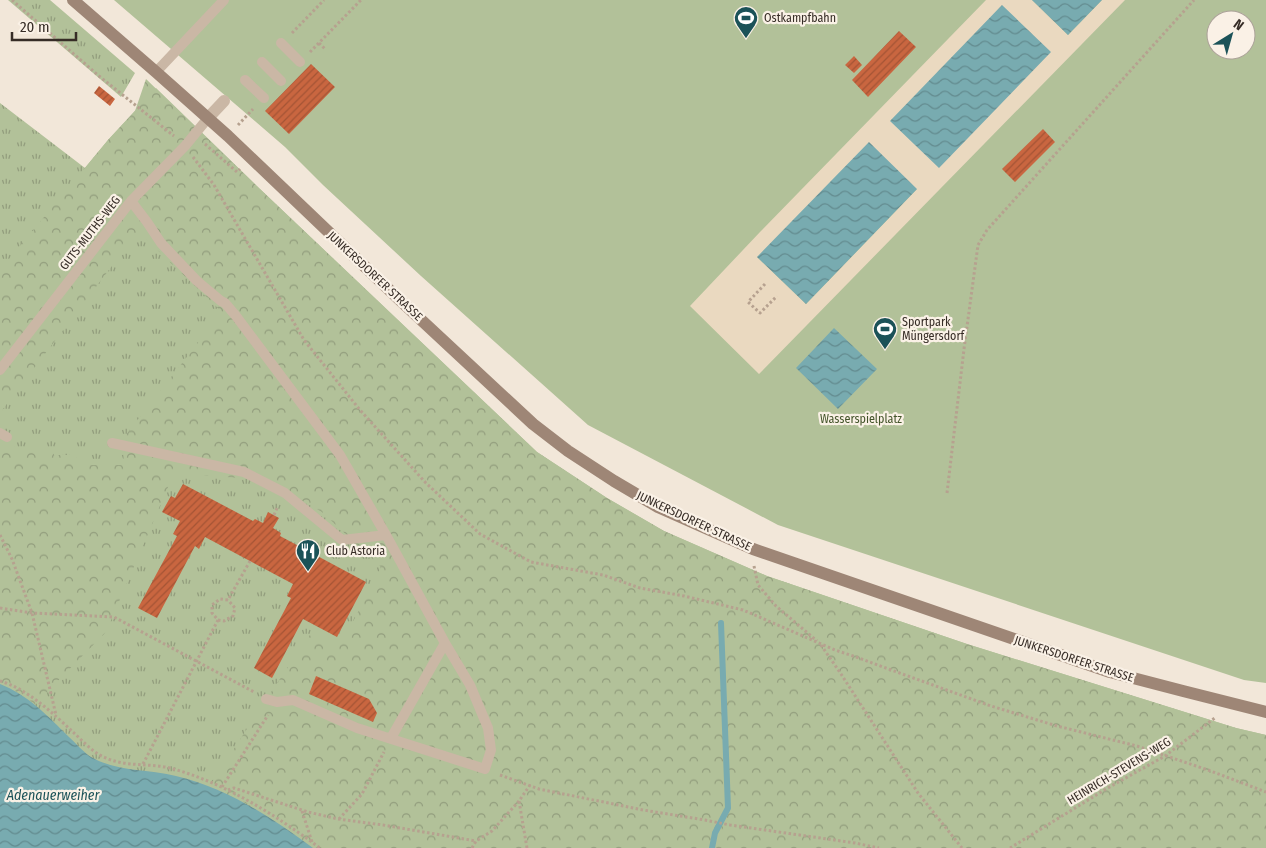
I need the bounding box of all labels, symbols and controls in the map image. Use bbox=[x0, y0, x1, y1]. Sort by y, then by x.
sports icon: Ostkampfbahn bbox=[733, 5, 759, 39]
scale bar bbox=[12, 10, 76, 42]
north arrow bbox=[1206, 10, 1256, 60]
place label: Ostkampfbahn bbox=[764, 11, 836, 25]
text: N bbox=[1230, 16, 1247, 34]
text: 20 m bbox=[20, 18, 50, 36]
street label: GUTS-MUTHS-WEG bbox=[57, 193, 123, 273]
street label: JUNKERSDORFER STRASSE bbox=[325, 228, 426, 324]
place label: Sportpark Müngersdorf bbox=[902, 315, 966, 343]
sports icon: Sportpark Müngersdorf bbox=[872, 316, 898, 350]
park label: Wasserspielplatz bbox=[820, 412, 902, 426]
street label: JUNKERSDORFER STRASSE bbox=[634, 488, 754, 554]
restaurant icon: Club Astoria bbox=[295, 538, 321, 572]
place label: Club Astoria bbox=[326, 544, 385, 558]
street label: JUNKERSDORFER STRASSE bbox=[1012, 633, 1136, 685]
street label: HEINRICH-STEVENS-WEG bbox=[1065, 735, 1173, 807]
water label: Adenauerweiher bbox=[6, 787, 101, 804]

